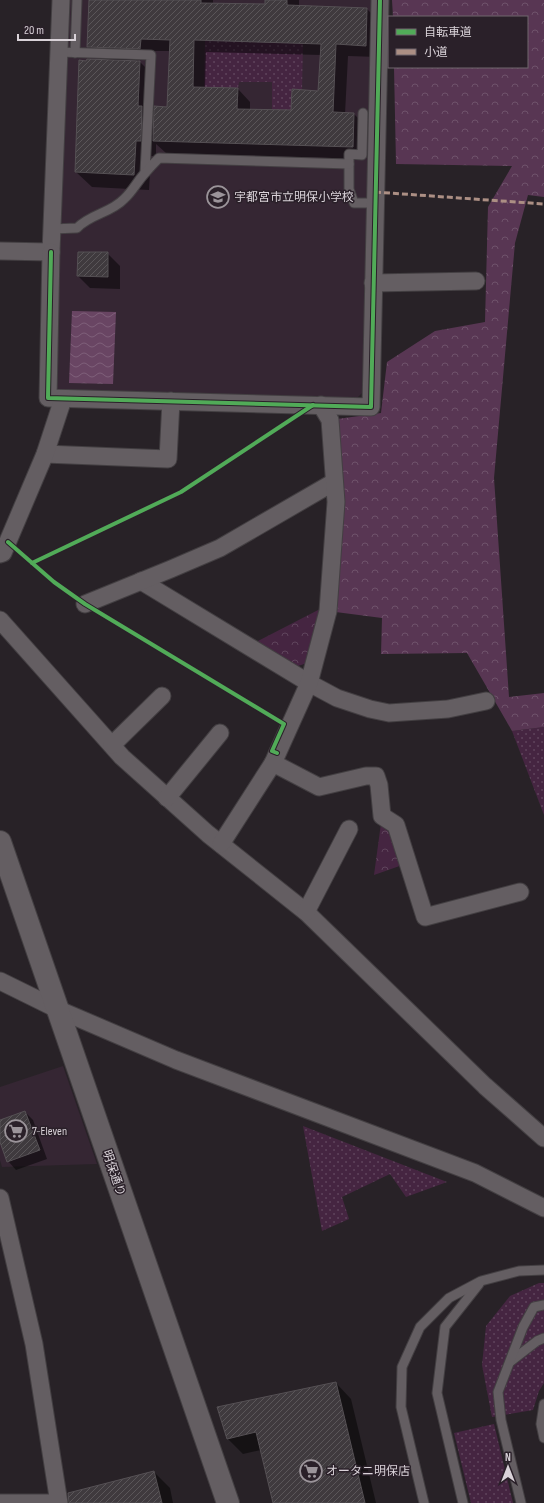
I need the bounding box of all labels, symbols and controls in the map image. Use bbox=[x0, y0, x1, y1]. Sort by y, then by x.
scale bar bbox=[18, 16, 75, 42]
legend bbox=[388, 16, 528, 68]
text: 20 m bbox=[24, 23, 44, 38]
text: 自転車道 bbox=[424, 25, 472, 40]
text: 小道 bbox=[424, 45, 448, 60]
school or university icon: 宇都宮市立明保小学校 bbox=[205, 184, 231, 210]
place label: 宇都宮市立明保小学校 bbox=[234, 190, 354, 205]
supermarket icon: 7-Eleven bbox=[3, 1118, 29, 1144]
place label: 7-Eleven bbox=[32, 1124, 67, 1139]
street label: 明保通り bbox=[99, 1148, 128, 1198]
north arrow bbox=[488, 1447, 528, 1487]
text: N bbox=[505, 1451, 511, 1464]
supermarket icon: オータニ明保店 bbox=[298, 1458, 324, 1484]
place label: オータニ明保店 bbox=[326, 1464, 410, 1479]

